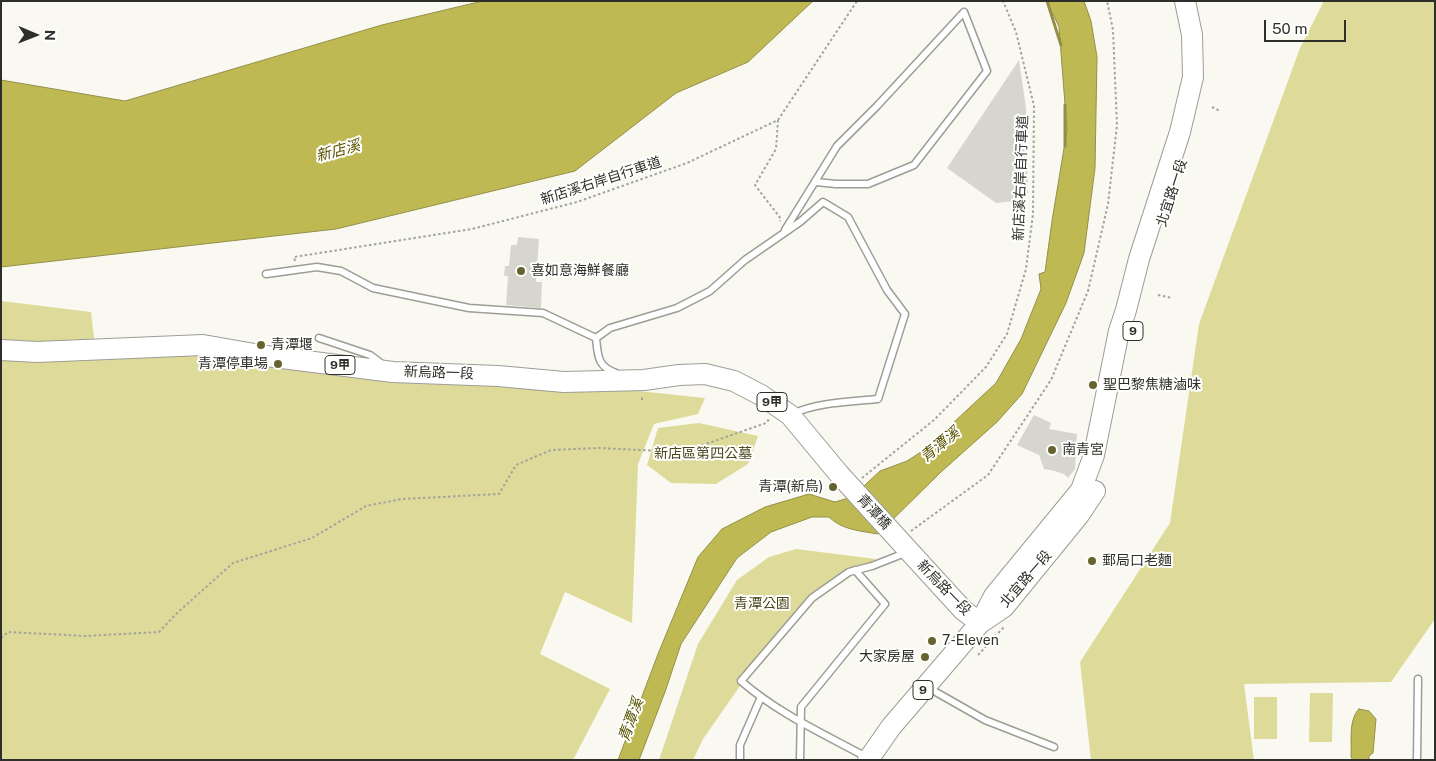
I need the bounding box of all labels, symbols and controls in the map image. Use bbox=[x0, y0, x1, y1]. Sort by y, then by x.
north arrow bbox=[10, 10, 60, 60]
scale bar bbox=[1266, 10, 1348, 42]
text: 50 m bbox=[1272, 20, 1307, 37]
text: N bbox=[42, 30, 58, 41]
street label: 新店溪右岸自行車道 bbox=[1010, 115, 1032, 241]
water label: 新店溪 bbox=[314, 136, 362, 166]
street label: 新店溪右岸自行車道 bbox=[538, 154, 664, 208]
street label: 北宜路一段 bbox=[1153, 157, 1191, 229]
place label: 喜如意海鮮餐廳 bbox=[531, 263, 629, 279]
marker: 喜如意海鮮餐廳 bbox=[515, 265, 527, 277]
road number: 9 bbox=[1123, 322, 1143, 341]
place label: 青潭堰 bbox=[271, 337, 313, 353]
marker: 青潭堰 bbox=[255, 339, 267, 351]
place label: 青潭停車場 bbox=[198, 356, 268, 372]
road number: 9甲 bbox=[325, 356, 355, 374]
marker: 青潭停車場 bbox=[272, 358, 284, 370]
street label: 新烏路一段 bbox=[404, 363, 474, 383]
place label: 聖巴黎焦糖滷味 bbox=[1103, 377, 1201, 393]
marker: 聖巴黎焦糖滷味 bbox=[1087, 379, 1099, 391]
road number: 9甲 bbox=[757, 392, 787, 412]
water label: 青潭溪 bbox=[917, 424, 963, 466]
place label: 南青宮 bbox=[1062, 442, 1104, 458]
marker: 南青宮 bbox=[1046, 444, 1058, 456]
park label: 新店區第四公墓 bbox=[654, 446, 752, 462]
place label: 青潭(新烏) bbox=[758, 479, 823, 495]
marker: 青潭(新烏) bbox=[827, 481, 839, 493]
street label: 青潭橋 bbox=[854, 491, 894, 533]
street label: 北宜路一段 bbox=[997, 547, 1055, 611]
place label: 郵局口老麵 bbox=[1102, 553, 1172, 569]
marker: 郵局口老麵 bbox=[1086, 555, 1098, 567]
street label: 新烏路一段 bbox=[914, 557, 974, 619]
park label: 青潭公園 bbox=[734, 596, 790, 612]
place label: 7-Eleven bbox=[942, 633, 999, 649]
marker: 7-Eleven bbox=[926, 635, 938, 647]
place label: 大家房屋 bbox=[859, 649, 915, 665]
marker: 大家房屋 bbox=[919, 651, 931, 663]
road number: 9 bbox=[913, 680, 933, 700]
water label: 青潭溪 bbox=[615, 696, 647, 744]

